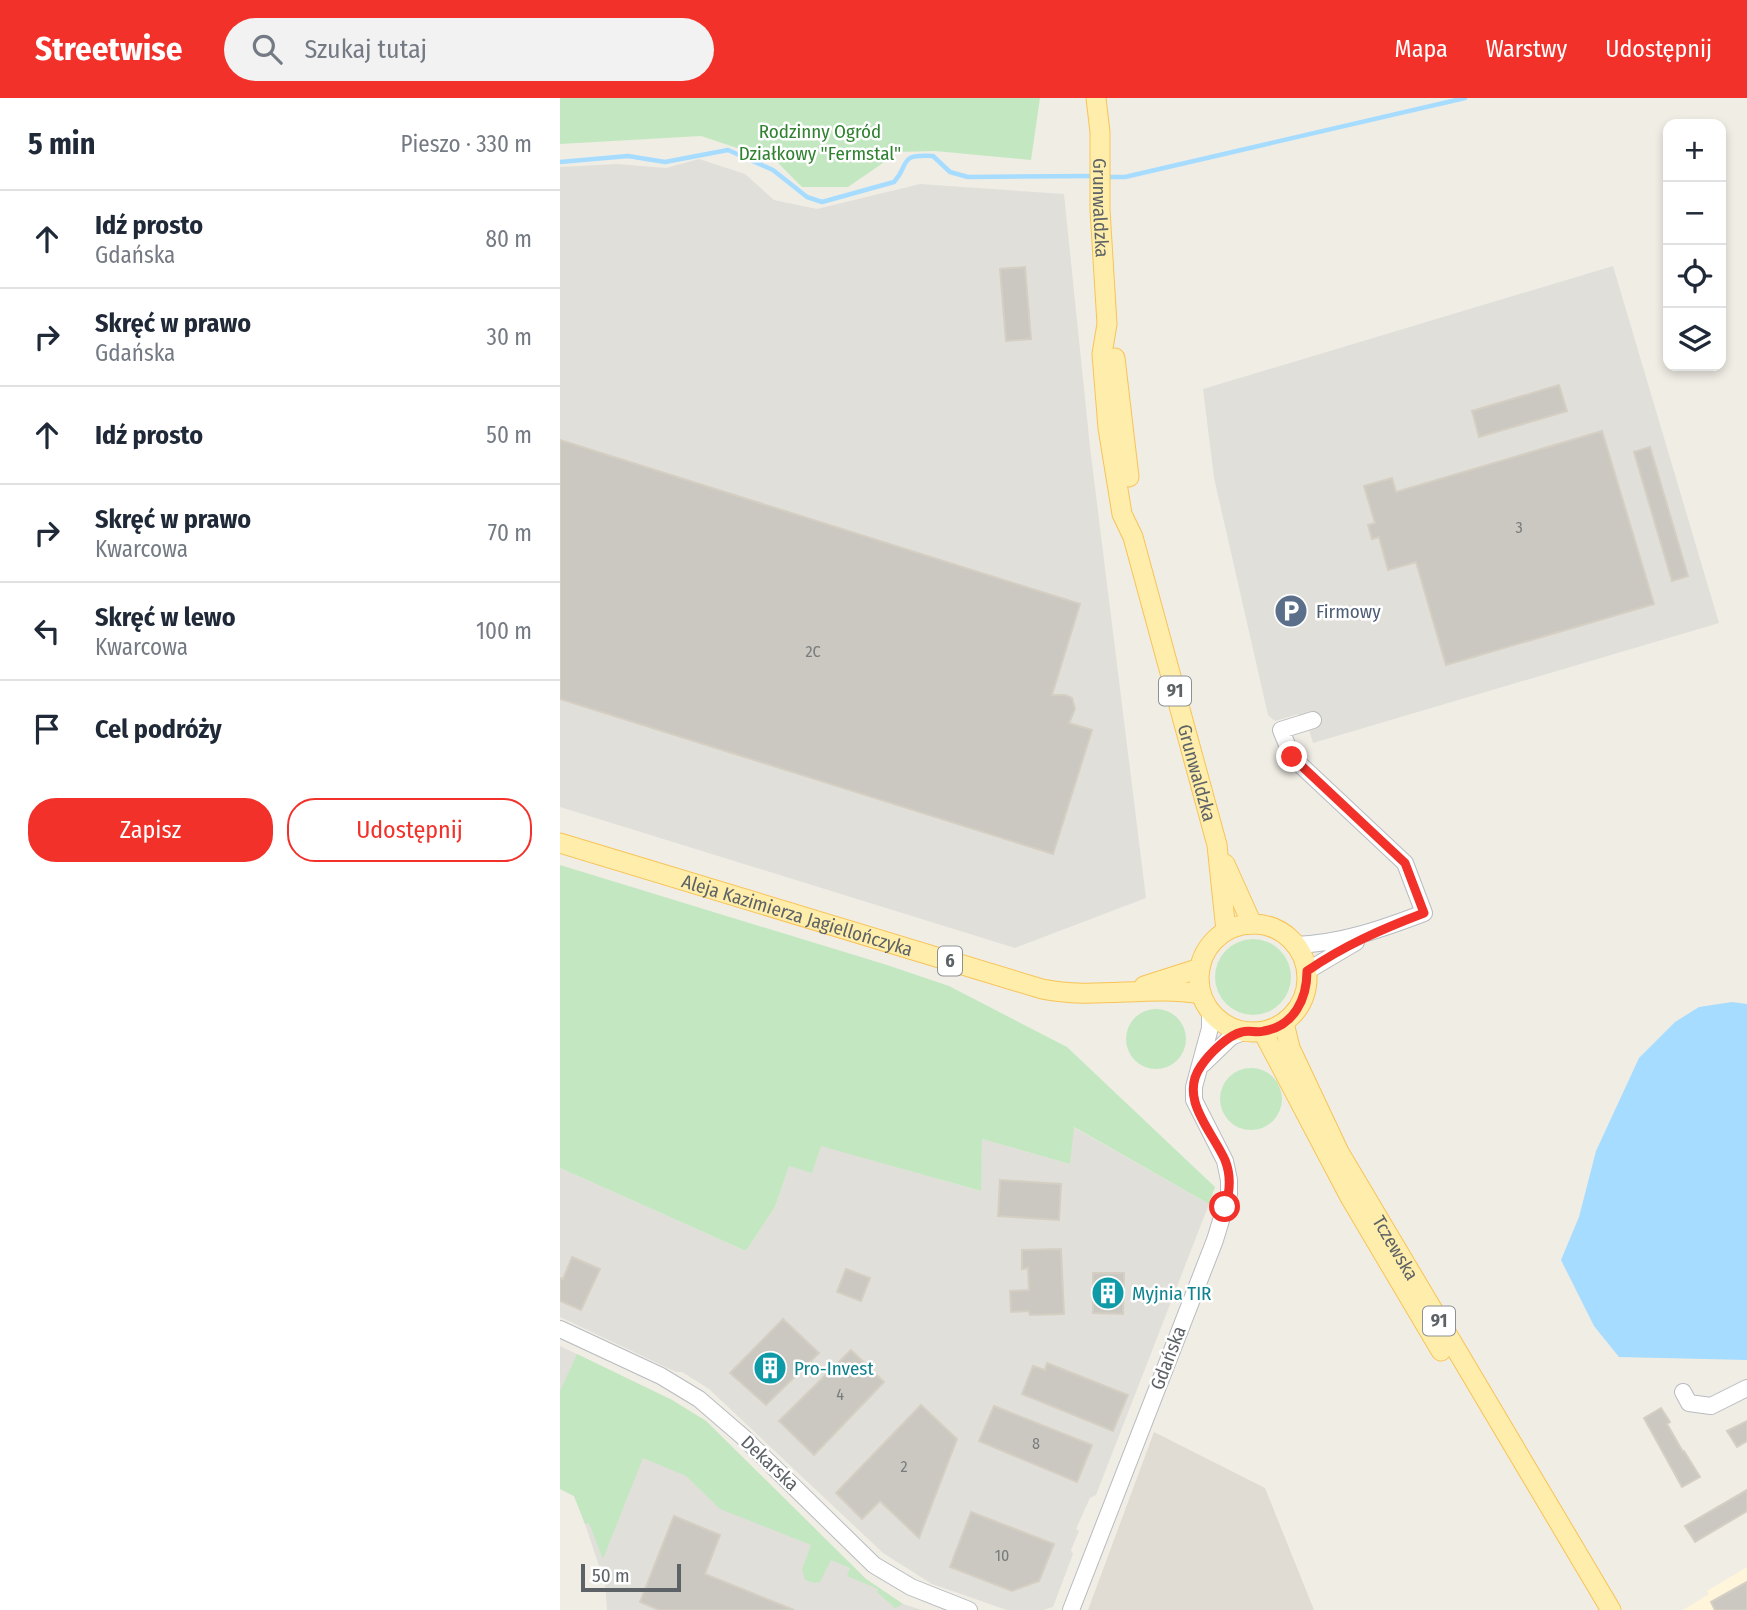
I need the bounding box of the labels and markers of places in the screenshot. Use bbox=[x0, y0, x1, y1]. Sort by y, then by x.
parking icon: Firmowy bbox=[1272, 592, 1310, 630]
place label: Firmowy bbox=[1316, 600, 1381, 623]
building icon: Myjnia TIR bbox=[1089, 1274, 1127, 1312]
place label: Myjnia TIR bbox=[1132, 1282, 1211, 1305]
building icon: Pro-Invest bbox=[751, 1349, 789, 1387]
place label: Pro-Invest bbox=[794, 1357, 874, 1380]

